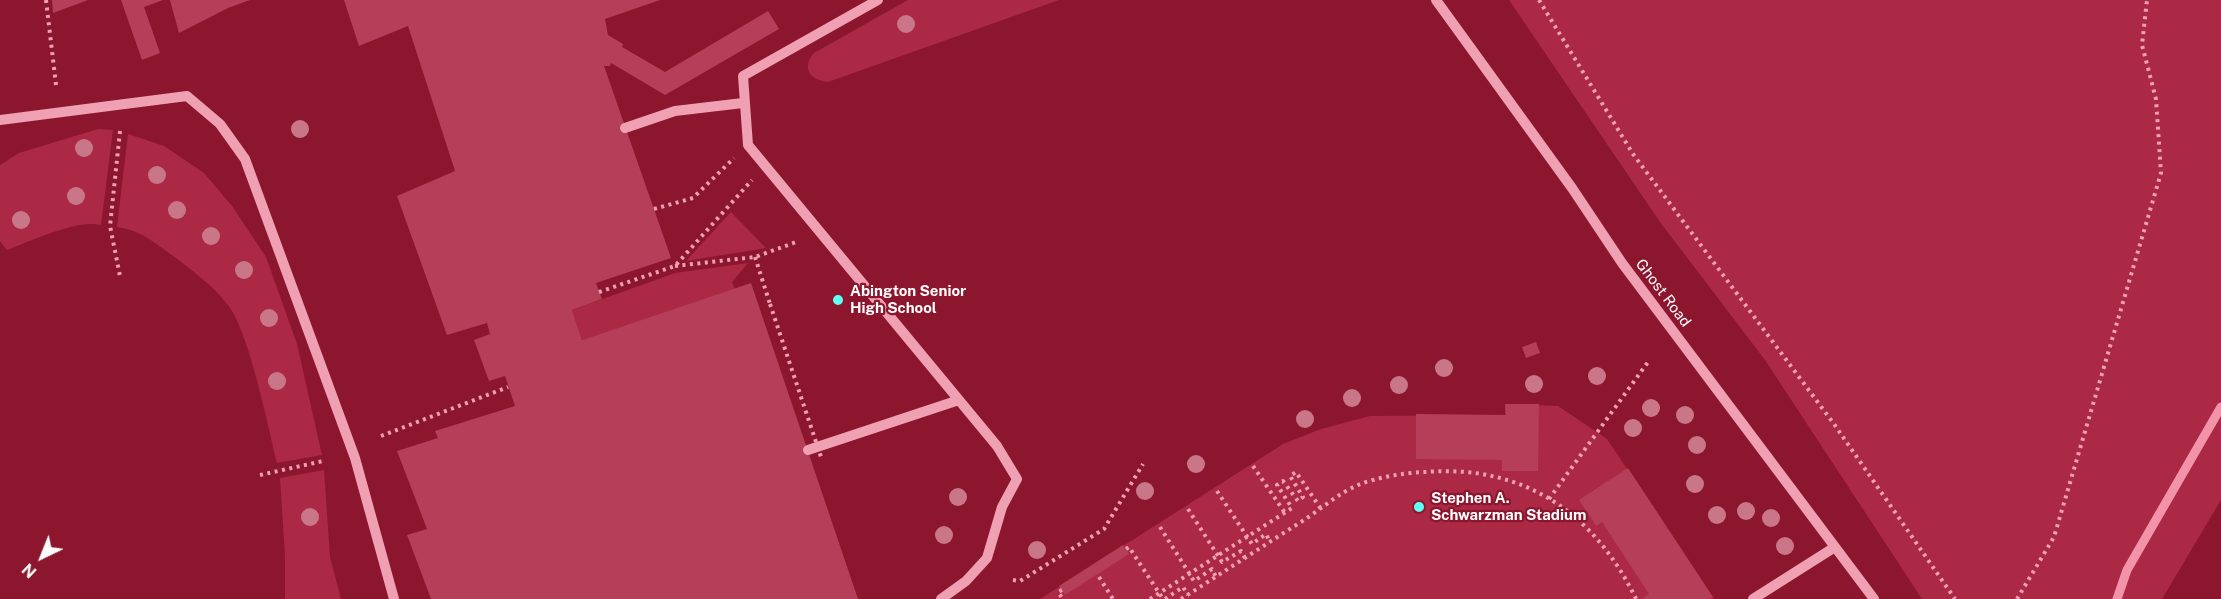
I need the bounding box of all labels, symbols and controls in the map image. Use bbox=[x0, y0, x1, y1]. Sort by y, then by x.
street label: Ghost Road bbox=[1632, 255, 1694, 331]
place label: Abington Senior High School bbox=[850, 282, 966, 317]
marker: Abington Senior High School bbox=[831, 293, 845, 307]
place label: Stephen A. Schwarzman Stadium bbox=[1431, 489, 1586, 524]
marker: Stephen A. Schwarzman Stadium bbox=[1412, 500, 1426, 514]
north arrow bbox=[12, 527, 72, 587]
text: N bbox=[18, 559, 40, 582]

